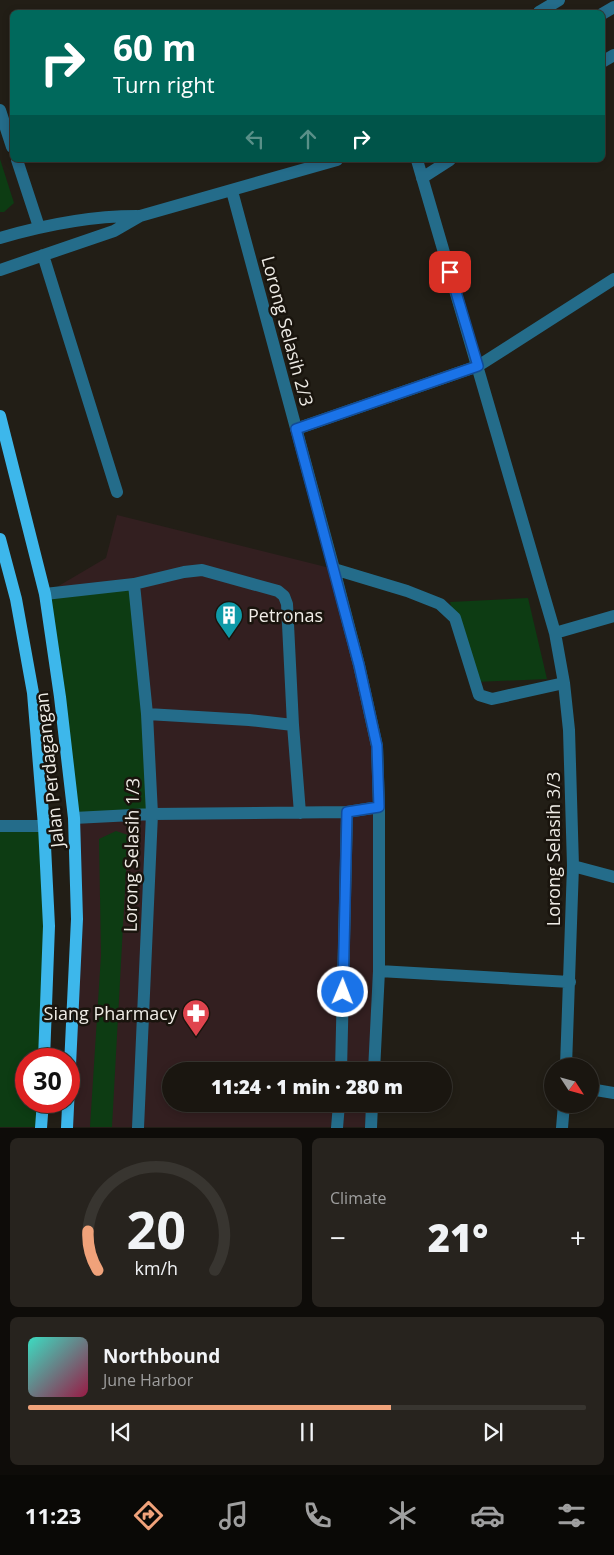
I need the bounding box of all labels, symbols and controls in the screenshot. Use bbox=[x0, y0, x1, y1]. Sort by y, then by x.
text: 60 m bbox=[113, 24, 196, 71]
icon: right bbox=[30, 30, 95, 95]
text: Turn right bbox=[113, 69, 215, 99]
icon: left bbox=[241, 125, 269, 153]
icon: ahead bbox=[294, 125, 322, 153]
icon: right bbox=[347, 125, 375, 153]
pin bbox=[429, 251, 471, 293]
street label: Lorong Selasih 2/3 bbox=[256, 253, 320, 409]
icon: arrive bbox=[436, 258, 464, 286]
building icon: Petronas bbox=[214, 600, 244, 639]
place label: Petronas bbox=[248, 603, 323, 627]
street label: Jalan Perdagangan bbox=[29, 691, 69, 851]
street label: Lorong Selasih 3/3 bbox=[541, 772, 565, 926]
street label: Lorong Selasih 1/3 bbox=[118, 778, 144, 932]
position arrow bbox=[316, 965, 368, 1017]
pharmacy icon: Siang Pharmacy bbox=[181, 998, 211, 1037]
place label: Siang Pharmacy bbox=[44, 1001, 178, 1025]
speed limit sign: 30 bbox=[15, 1048, 80, 1113]
north arrow bbox=[544, 1058, 599, 1112]
map controls bbox=[544, 1058, 599, 1113]
text: 11:24 · 1 min · 280 m bbox=[211, 1074, 403, 1100]
text: Climate bbox=[330, 1187, 387, 1209]
text: 20 bbox=[126, 1193, 186, 1264]
text: 21° bbox=[428, 1211, 488, 1263]
text: − bbox=[330, 1218, 346, 1256]
text: + bbox=[570, 1218, 586, 1256]
text: km/h bbox=[134, 1256, 178, 1280]
text: Northbound bbox=[103, 1343, 220, 1369]
text: June Harbor bbox=[103, 1369, 193, 1391]
icon: previous bbox=[107, 1418, 135, 1446]
icon: pause bbox=[293, 1418, 321, 1446]
icon: next bbox=[479, 1418, 507, 1446]
icon: directions bbox=[131, 1498, 166, 1533]
icon: music bbox=[216, 1498, 251, 1533]
icon: phone bbox=[300, 1498, 335, 1533]
icon: climate bbox=[385, 1498, 420, 1533]
icon: car bbox=[470, 1498, 505, 1533]
icon: filters bbox=[554, 1498, 589, 1533]
text: 11:23 bbox=[25, 1500, 81, 1530]

